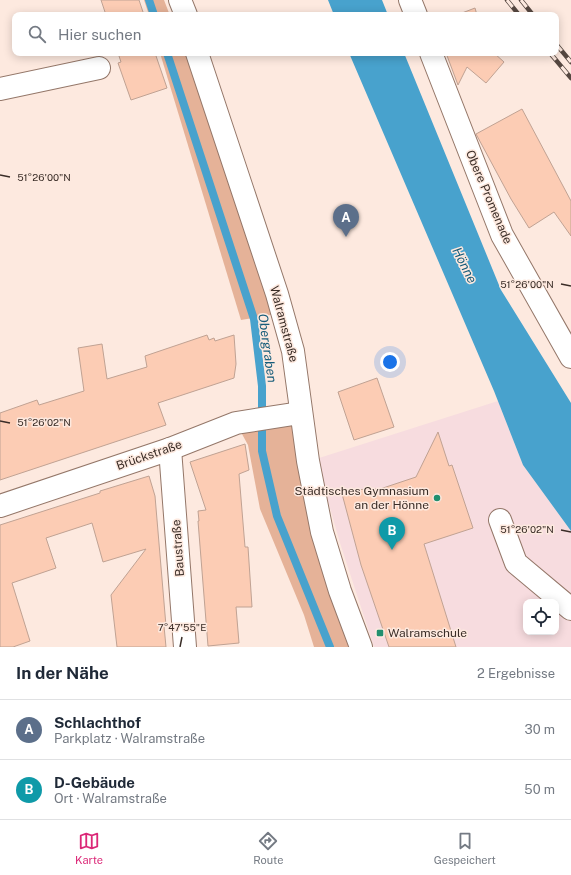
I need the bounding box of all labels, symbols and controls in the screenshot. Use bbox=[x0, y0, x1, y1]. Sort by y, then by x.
search box bbox=[12, 12, 559, 56]
icon: search bbox=[26, 23, 48, 45]
text: Hier suchen bbox=[58, 26, 141, 43]
street label: Obere Promenade bbox=[463, 148, 515, 246]
text: 51°26'00"N bbox=[17, 171, 71, 183]
pin: A bbox=[333, 204, 359, 237]
water label: Hönne bbox=[449, 245, 480, 286]
text: 51°26'00"N bbox=[500, 278, 554, 290]
street label: Walramstraße bbox=[267, 284, 301, 364]
water label: Obergraben bbox=[255, 313, 280, 384]
your location bbox=[380, 352, 400, 372]
text: 51°26'02"N bbox=[17, 416, 71, 428]
street label: Brückstraße bbox=[114, 437, 184, 473]
place label: Städtisches Gymnasium an der Hönne bbox=[294, 484, 429, 512]
marker: Städtisches Gymnasium an der Hönne bbox=[432, 493, 442, 503]
pin: B bbox=[379, 517, 405, 550]
street label: Baustraße bbox=[169, 519, 187, 577]
text: 51°26'02"N bbox=[500, 523, 554, 535]
map controls bbox=[523, 599, 559, 635]
button: locate bbox=[523, 599, 559, 635]
text: 7°47'55"E bbox=[158, 621, 206, 633]
place label: Walramschule bbox=[388, 626, 467, 640]
marker: Walramschule bbox=[375, 628, 385, 638]
text: In der Nähe bbox=[16, 663, 109, 683]
text: 2 Ergebnisse bbox=[477, 666, 555, 681]
text: Schlachthof bbox=[54, 714, 141, 731]
text: A bbox=[24, 722, 34, 737]
text: 30 m bbox=[525, 722, 555, 737]
text: Parkplatz · Walramstraße bbox=[54, 731, 205, 746]
text: D-Gebäude bbox=[54, 774, 135, 791]
text: B bbox=[25, 782, 33, 797]
text: 50 m bbox=[524, 782, 555, 797]
text: Ort · Walramstraße bbox=[54, 791, 167, 806]
tab: Karte bbox=[75, 830, 103, 866]
tab: Route bbox=[253, 830, 283, 866]
tab: Gespeichert bbox=[434, 830, 496, 866]

